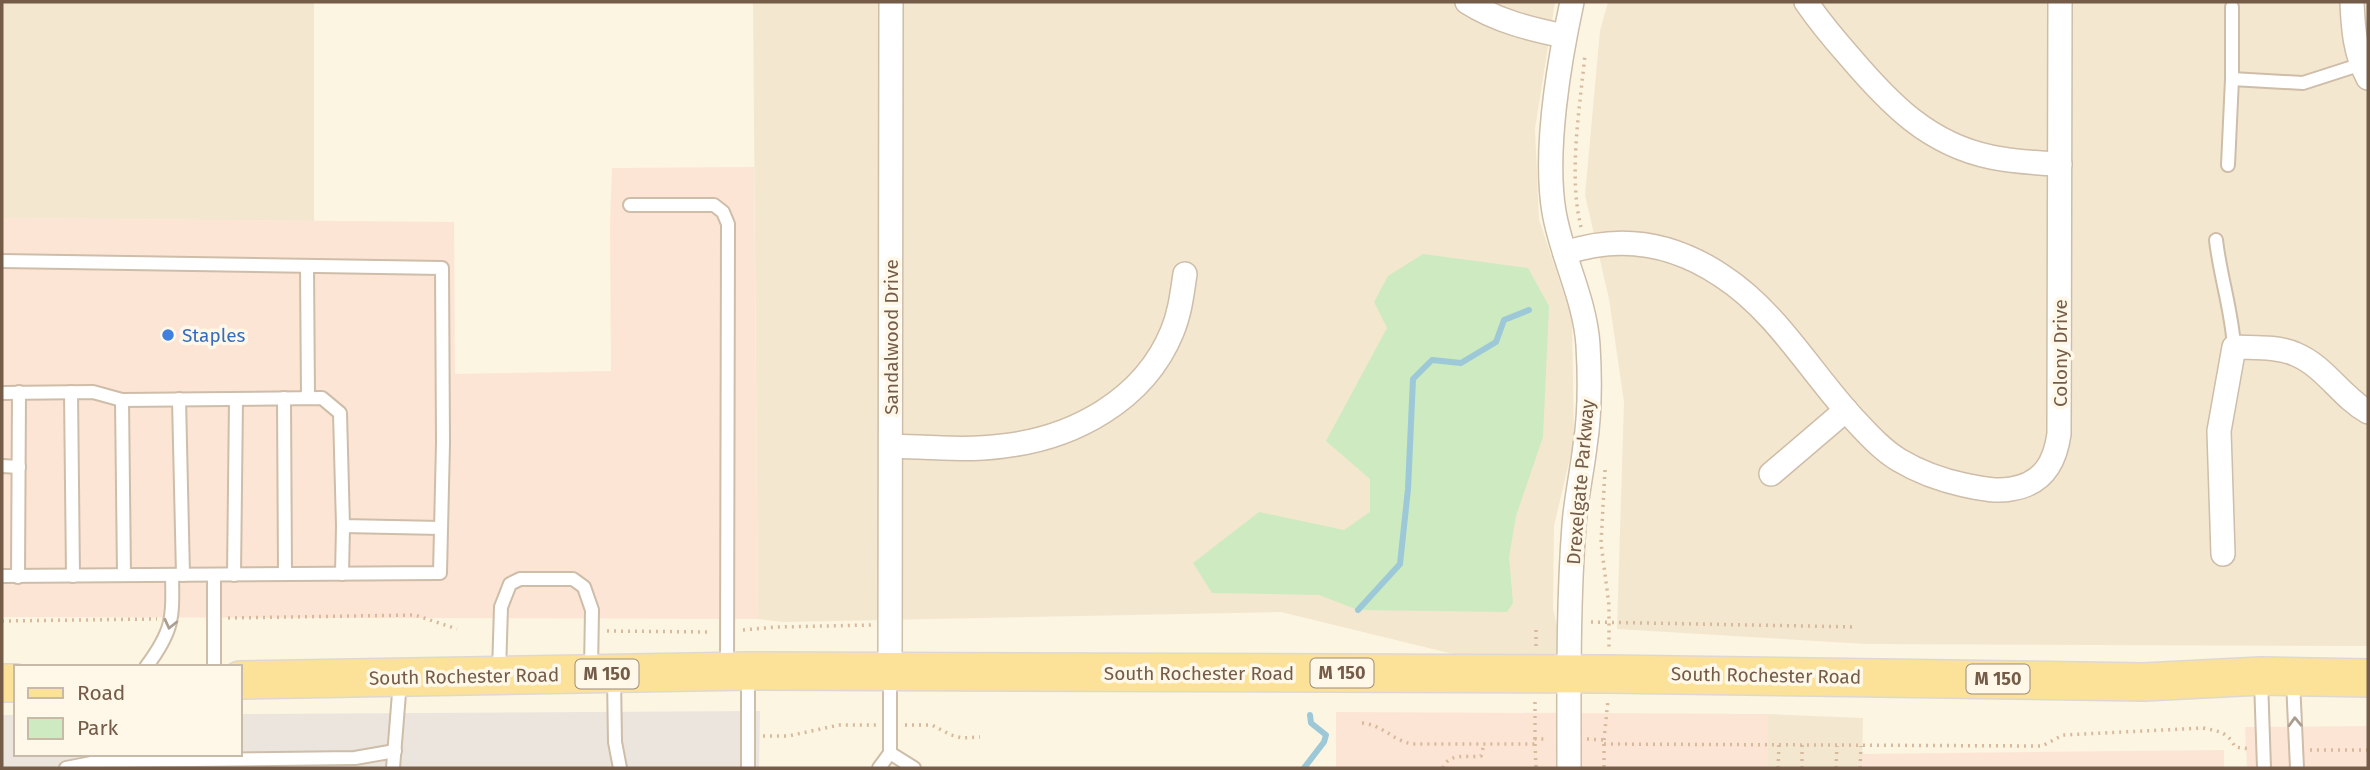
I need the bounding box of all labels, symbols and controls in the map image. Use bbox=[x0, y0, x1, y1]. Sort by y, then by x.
street label: Sandalwood Drive bbox=[880, 259, 903, 415]
street label: Colony Drive bbox=[2049, 299, 2072, 407]
place label: Staples bbox=[182, 324, 246, 347]
marker: Staples bbox=[160, 327, 176, 343]
street label: Drexelgate Parkway bbox=[1562, 398, 1599, 566]
one-way arrow bbox=[163, 618, 178, 630]
road number: M 150 bbox=[1310, 658, 1374, 688]
road number: M 150 bbox=[576, 660, 638, 688]
street label: South Rochester Road bbox=[1104, 662, 1294, 685]
street label: South Rochester Road bbox=[1671, 662, 1861, 689]
street label: South Rochester Road bbox=[369, 663, 559, 690]
road number: M 150 bbox=[1966, 664, 2030, 694]
legend bbox=[14, 665, 242, 756]
text: Road bbox=[77, 680, 125, 706]
text: Park bbox=[77, 715, 119, 741]
one-way arrow bbox=[2287, 716, 2303, 727]

